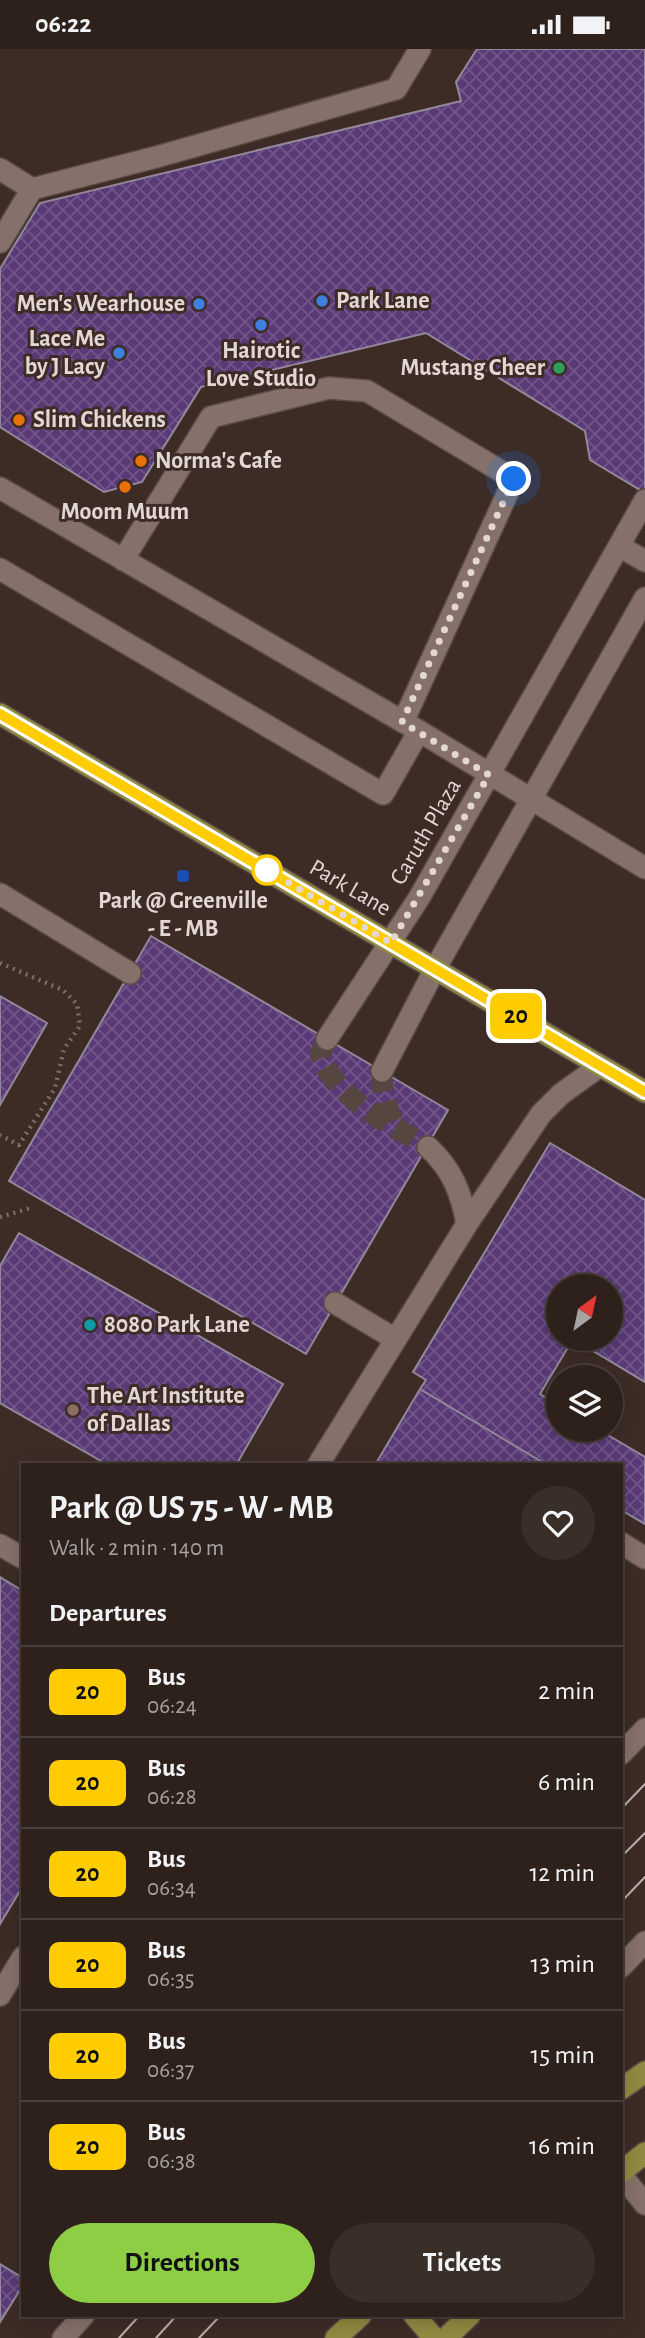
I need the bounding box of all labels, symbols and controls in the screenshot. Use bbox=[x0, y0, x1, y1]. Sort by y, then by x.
text: 06:22 bbox=[35, 11, 92, 37]
place label: Park Lane bbox=[336, 289, 430, 313]
place label: Men's Wearhouse bbox=[17, 292, 185, 316]
marker: Park Lane bbox=[314, 293, 330, 309]
marker: Men's Wearhouse bbox=[191, 296, 207, 312]
marker: Hairotic Love Studio bbox=[253, 317, 269, 333]
place label: Lace Me by J Lacy bbox=[25, 327, 105, 379]
place label: Hairotic Love Studio bbox=[206, 339, 316, 391]
marker: Lace Me by J Lacy bbox=[111, 345, 127, 361]
place label: Mustang Cheer bbox=[400, 356, 546, 380]
marker: Mustang Cheer bbox=[551, 360, 567, 376]
place label: Slim Chickens bbox=[33, 408, 166, 432]
marker: Slim Chickens bbox=[11, 412, 27, 428]
place label: Norma's Cafe bbox=[155, 449, 282, 473]
marker: Norma's Cafe bbox=[133, 453, 149, 469]
your location bbox=[496, 461, 531, 496]
marker: Moom Muum bbox=[117, 479, 133, 495]
place label: Moom Muum bbox=[61, 500, 189, 524]
street label: Caruth Plaza bbox=[386, 775, 466, 889]
unlabelled marker bbox=[252, 855, 282, 885]
street label: Park Lane bbox=[305, 855, 395, 921]
marker: Park @ Greenville - E - MB bbox=[175, 868, 191, 884]
place label: Park @ Greenville - E - MB bbox=[98, 889, 268, 941]
line badge: 20 bbox=[484, 993, 548, 1039]
text: 20 bbox=[504, 1004, 528, 1028]
north arrow bbox=[546, 1274, 623, 1351]
map controls bbox=[546, 1274, 623, 1442]
place label: 8080 Park Lane bbox=[104, 1313, 250, 1337]
marker: 8080 Park Lane bbox=[82, 1317, 98, 1333]
button: layers bbox=[546, 1365, 623, 1442]
place label: The Art Institute of Dallas bbox=[87, 1384, 245, 1436]
marker: The Art Institute of Dallas bbox=[65, 1402, 81, 1418]
button: heart bbox=[521, 1486, 595, 1560]
text: Park @ US 75 - W - MB bbox=[49, 1492, 334, 1525]
text: Walk · 2 min · 140 m bbox=[49, 1537, 224, 1560]
text: Departures bbox=[49, 1600, 167, 1626]
text: Bus bbox=[147, 1664, 186, 1690]
text: 2 min bbox=[538, 1678, 595, 1704]
text: 20 bbox=[76, 1680, 99, 1704]
text: 06:24 bbox=[147, 1695, 197, 1718]
text: Bus bbox=[147, 1755, 186, 1781]
text: 6 min bbox=[538, 1769, 595, 1795]
text: 20 bbox=[76, 1771, 99, 1795]
text: 06:28 bbox=[147, 1786, 197, 1809]
text: Bus bbox=[147, 1846, 186, 1872]
text: 12 min bbox=[529, 1860, 595, 1886]
text: 20 bbox=[76, 1862, 99, 1886]
text: 06:34 bbox=[147, 1877, 196, 1900]
text: Bus bbox=[147, 1937, 186, 1963]
text: 13 min bbox=[531, 1951, 595, 1977]
text: 20 bbox=[76, 1953, 99, 1977]
text: 06:35 bbox=[147, 1968, 194, 1991]
text: Bus bbox=[147, 2028, 186, 2054]
text: 15 min bbox=[530, 2042, 595, 2068]
text: 20 bbox=[76, 2044, 99, 2068]
text: 06:37 bbox=[147, 2059, 194, 2082]
text: Bus bbox=[147, 2119, 186, 2145]
text: 16 min bbox=[529, 2133, 595, 2159]
text: 20 bbox=[76, 2135, 99, 2159]
text: 06:38 bbox=[147, 2150, 196, 2173]
button: Directions bbox=[49, 2223, 315, 2303]
button: Tickets bbox=[329, 2223, 595, 2303]

